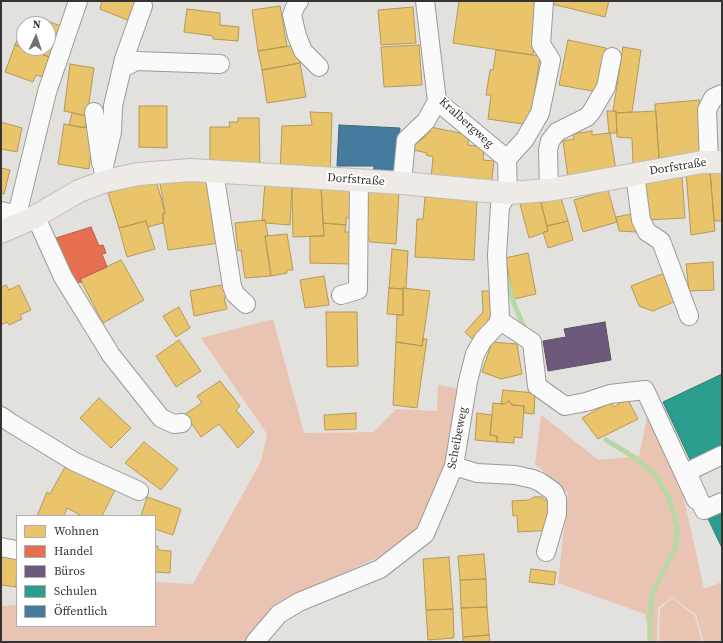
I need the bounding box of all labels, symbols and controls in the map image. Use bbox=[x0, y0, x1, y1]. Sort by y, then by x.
north arrow bbox=[16, 16, 56, 56]
text: N bbox=[32, 17, 41, 32]
street label: Kralbergweg bbox=[436, 95, 496, 151]
street label: Dorfstraße bbox=[648, 155, 708, 179]
street label: Dorfstraße bbox=[327, 171, 385, 189]
street label: Scheibeweg bbox=[445, 406, 471, 470]
legend bbox=[16, 515, 156, 627]
text: Wohnen bbox=[54, 523, 99, 539]
text: Handel bbox=[54, 543, 93, 559]
text: Büros bbox=[54, 563, 85, 579]
text: Schulen bbox=[54, 583, 97, 599]
text: Öffentlich bbox=[54, 603, 108, 619]

